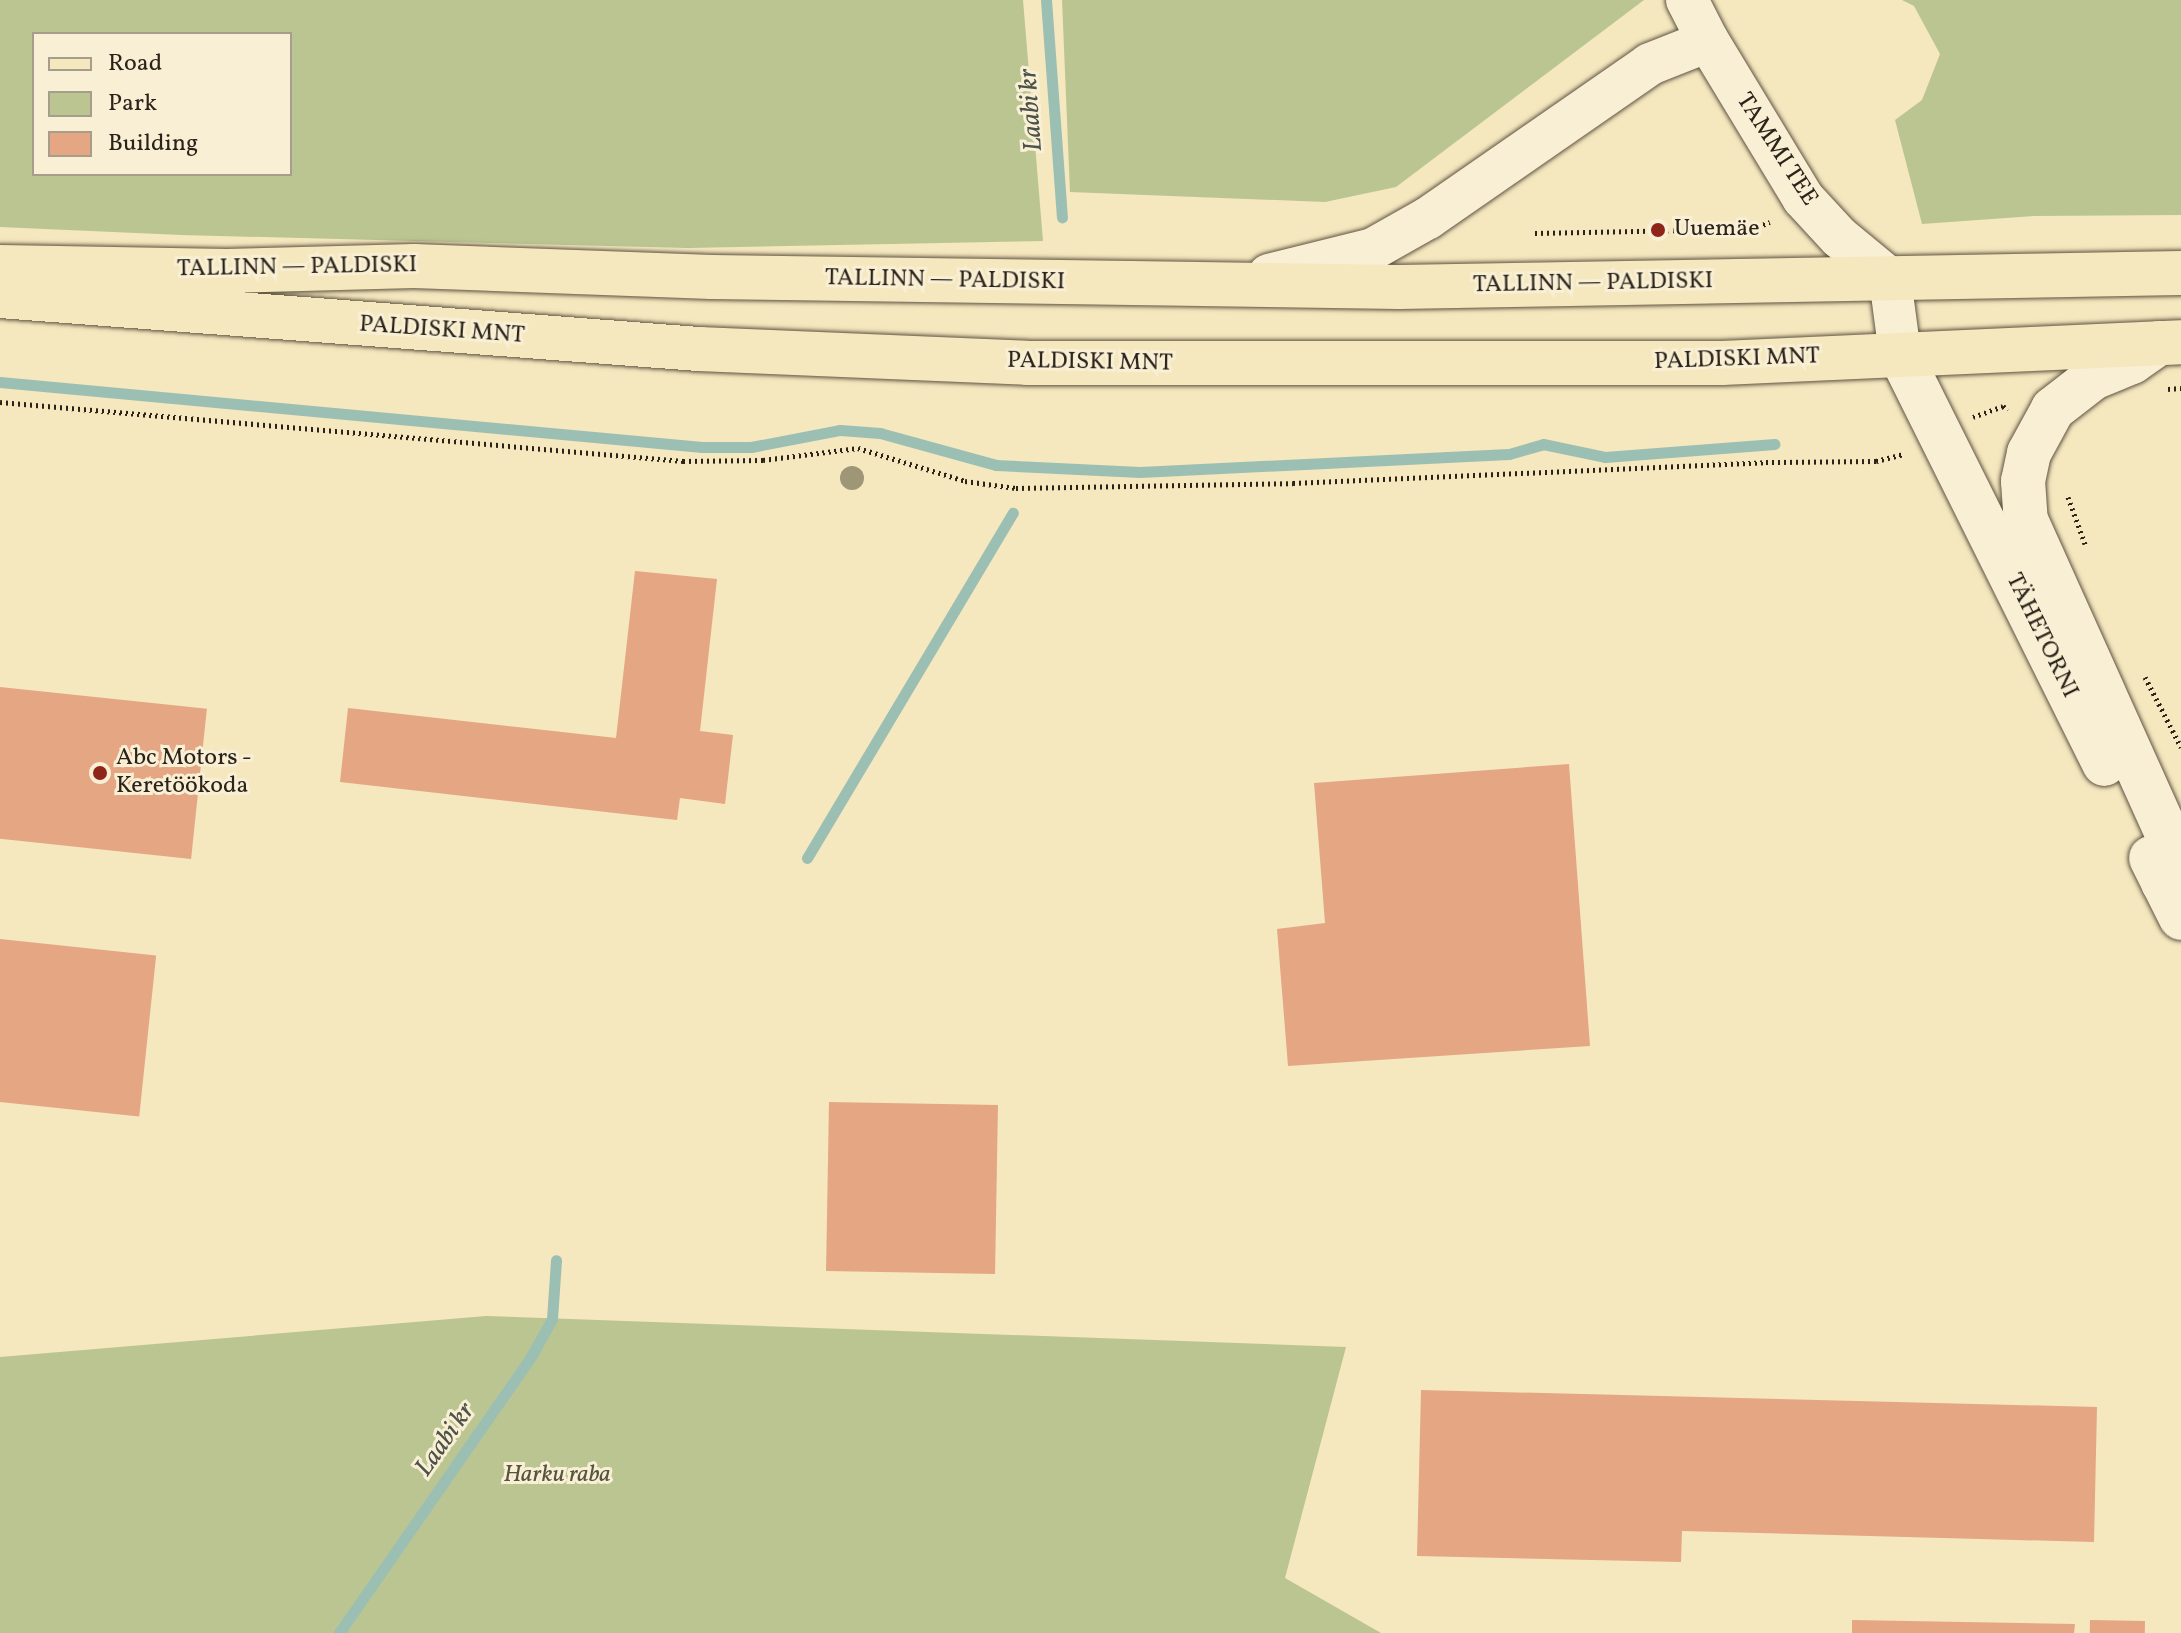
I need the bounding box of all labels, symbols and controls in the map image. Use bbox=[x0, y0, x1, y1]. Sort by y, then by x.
legend bbox=[32, 32, 292, 176]
text: Road bbox=[108, 47, 162, 81]
water label: Laabi kr bbox=[1014, 67, 1050, 153]
text: Park bbox=[108, 87, 157, 121]
street label: TAMMI TEE bbox=[1729, 88, 1823, 212]
text: Building bbox=[108, 127, 198, 161]
place label: Uuemäe bbox=[1674, 216, 1760, 244]
marker: Uuemäe bbox=[1649, 221, 1667, 239]
street label: TALLINN — PALDISKI bbox=[176, 251, 418, 285]
street label: TALLINN — PALDISKI bbox=[824, 264, 1066, 298]
street label: TALLINN — PALDISKI bbox=[1472, 267, 1714, 301]
street label: PALDISKI MNT bbox=[358, 311, 526, 351]
street label: PALDISKI MNT bbox=[1653, 343, 1821, 377]
street label: PALDISKI MNT bbox=[1007, 347, 1173, 379]
street label: TÄHETORNI bbox=[1998, 569, 2084, 703]
place label: Abc Motors - Keretöökoda bbox=[116, 745, 252, 801]
marker: Abc Motors - Keretöökoda bbox=[91, 764, 109, 782]
water label: Laabi kr bbox=[409, 1397, 483, 1483]
park label: Harku raba bbox=[503, 1462, 611, 1490]

